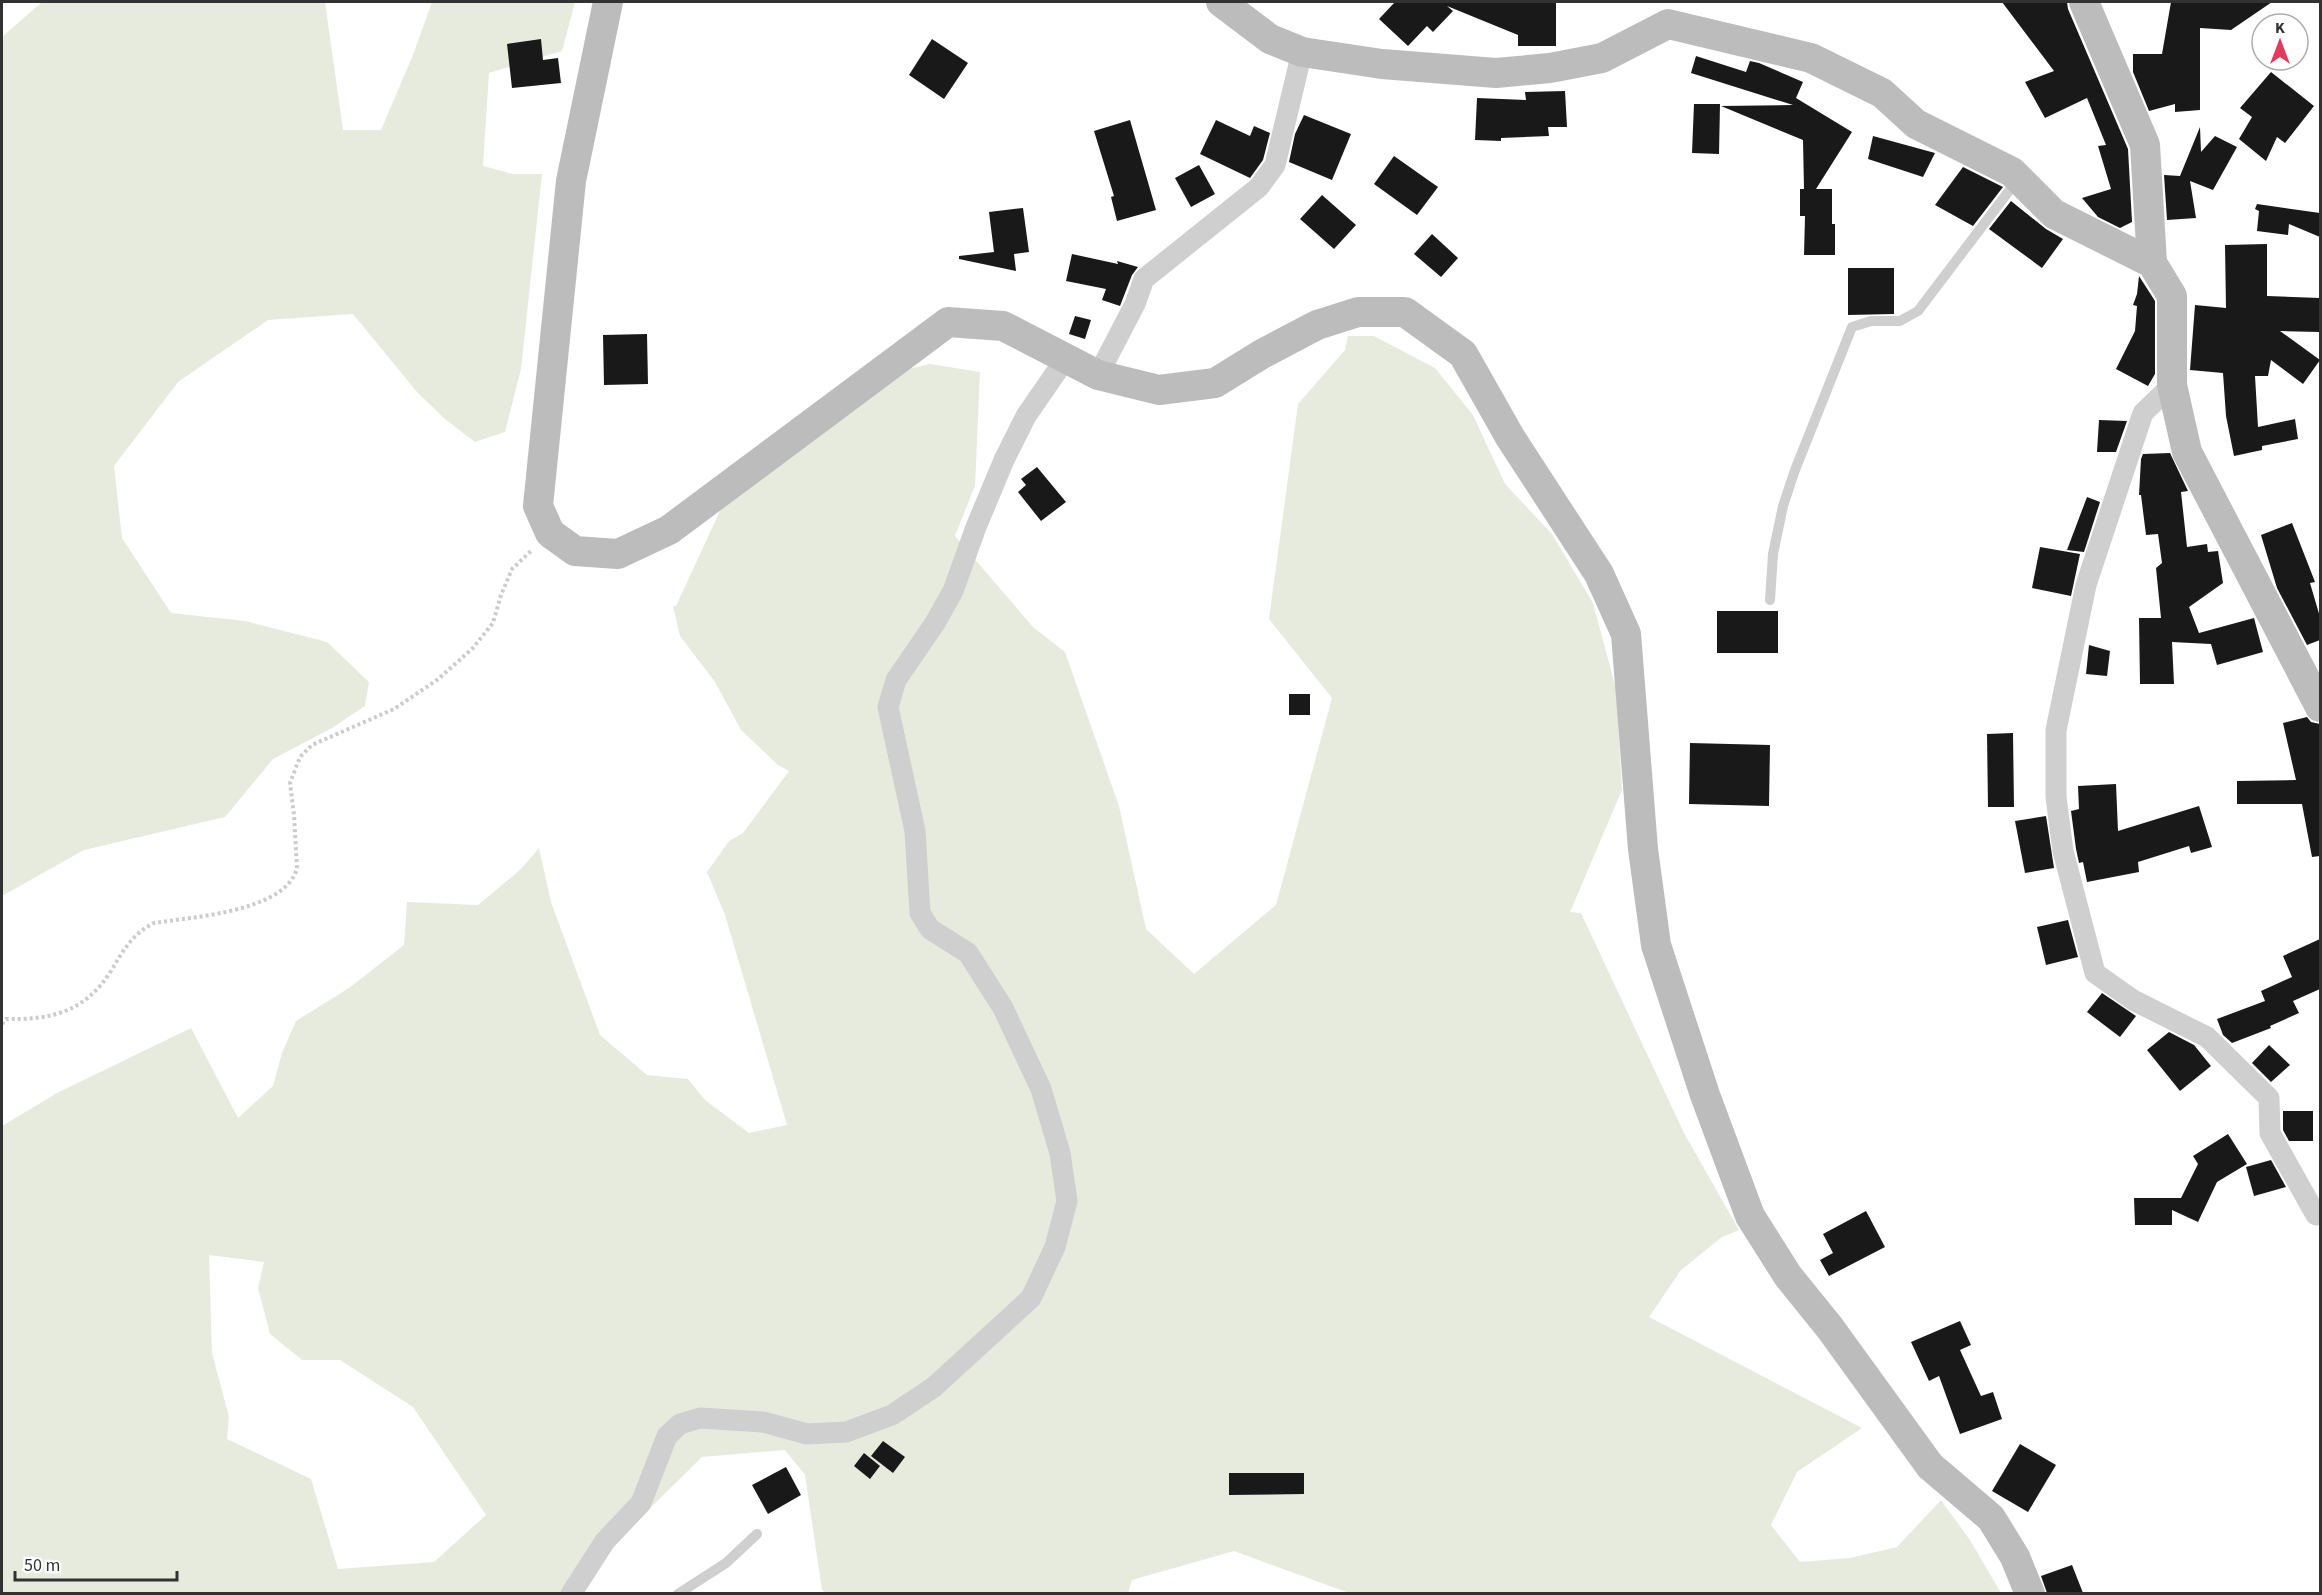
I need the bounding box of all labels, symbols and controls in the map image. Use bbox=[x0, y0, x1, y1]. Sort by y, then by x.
north arrow bbox=[2250, 12, 2310, 72]
text: K bbox=[2275, 17, 2285, 39]
scale bar bbox=[15, 1544, 177, 1582]
text: 50 m bbox=[24, 1553, 60, 1578]

